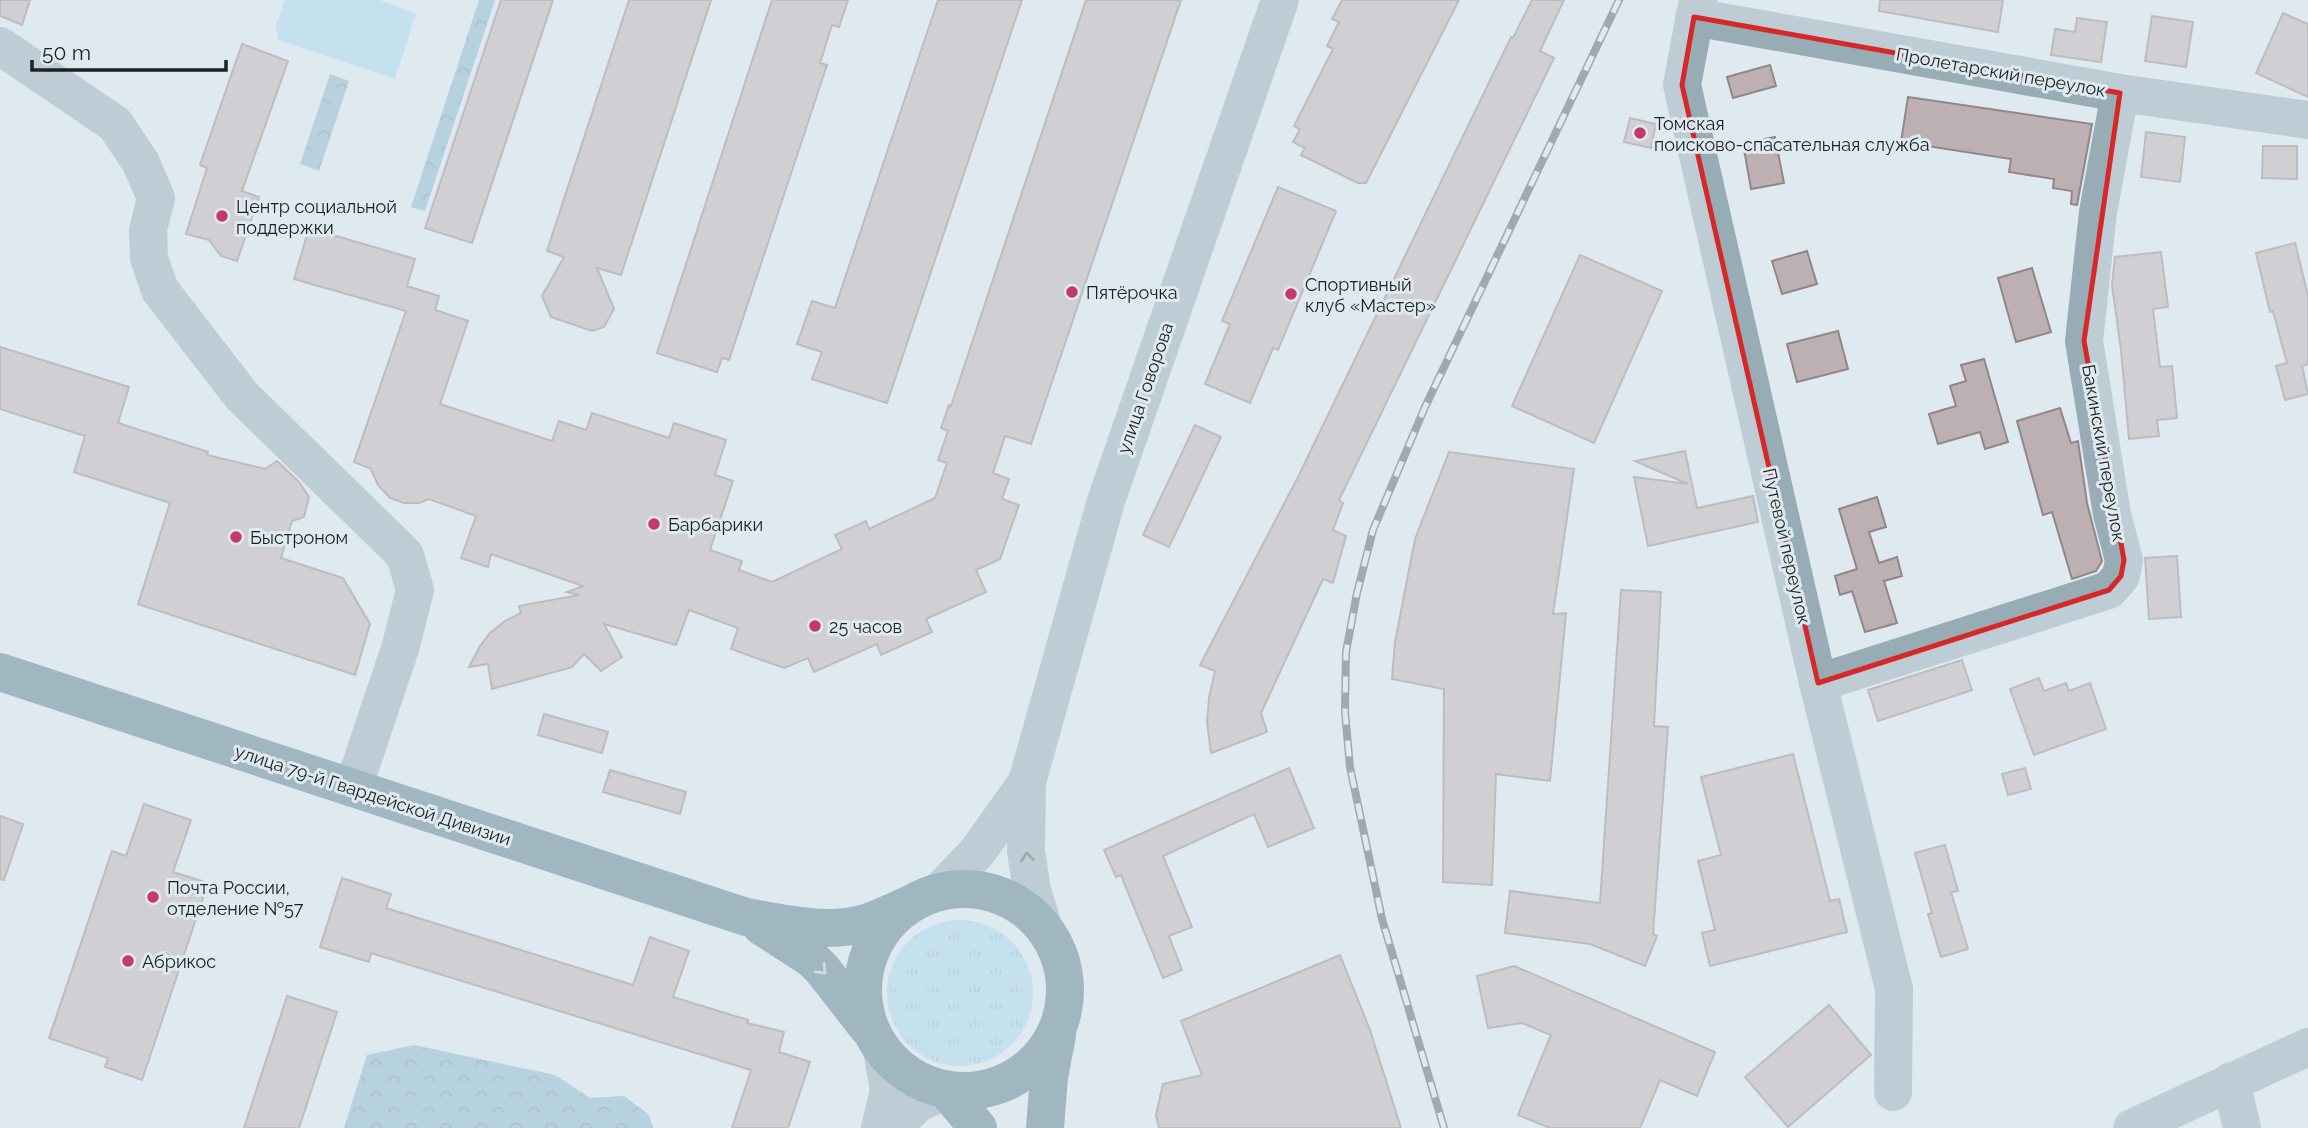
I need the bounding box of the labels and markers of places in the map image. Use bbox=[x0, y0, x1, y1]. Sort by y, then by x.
place label: Томская поисково-спасательная служба bbox=[1654, 113, 1930, 155]
marker: Томская поисково-спасательная служба bbox=[1632, 125, 1648, 141]
place label: Центр социальной поддержки bbox=[236, 196, 397, 238]
marker: Центр социальной поддержки bbox=[214, 208, 230, 224]
place label: Спортивный клуб «Мастер» bbox=[1305, 274, 1436, 316]
place label: Пятёрочка bbox=[1086, 282, 1178, 303]
marker: Пятёрочка bbox=[1064, 284, 1080, 300]
marker: Спортивный клуб «Мастер» bbox=[1283, 286, 1299, 302]
place label: Барбарики bbox=[668, 514, 763, 535]
marker: Барбарики bbox=[646, 516, 662, 532]
place label: Быстроном bbox=[250, 527, 348, 548]
marker: Быстроном bbox=[228, 529, 244, 545]
place label: 25 часов bbox=[829, 616, 902, 637]
marker: 25 часов bbox=[807, 618, 823, 634]
place label: Почта России, отделение №57 bbox=[167, 877, 304, 919]
marker: Почта России, отделение №57 bbox=[145, 889, 161, 905]
place label: Абрикос bbox=[142, 951, 216, 972]
marker: Абрикос bbox=[120, 953, 136, 969]

